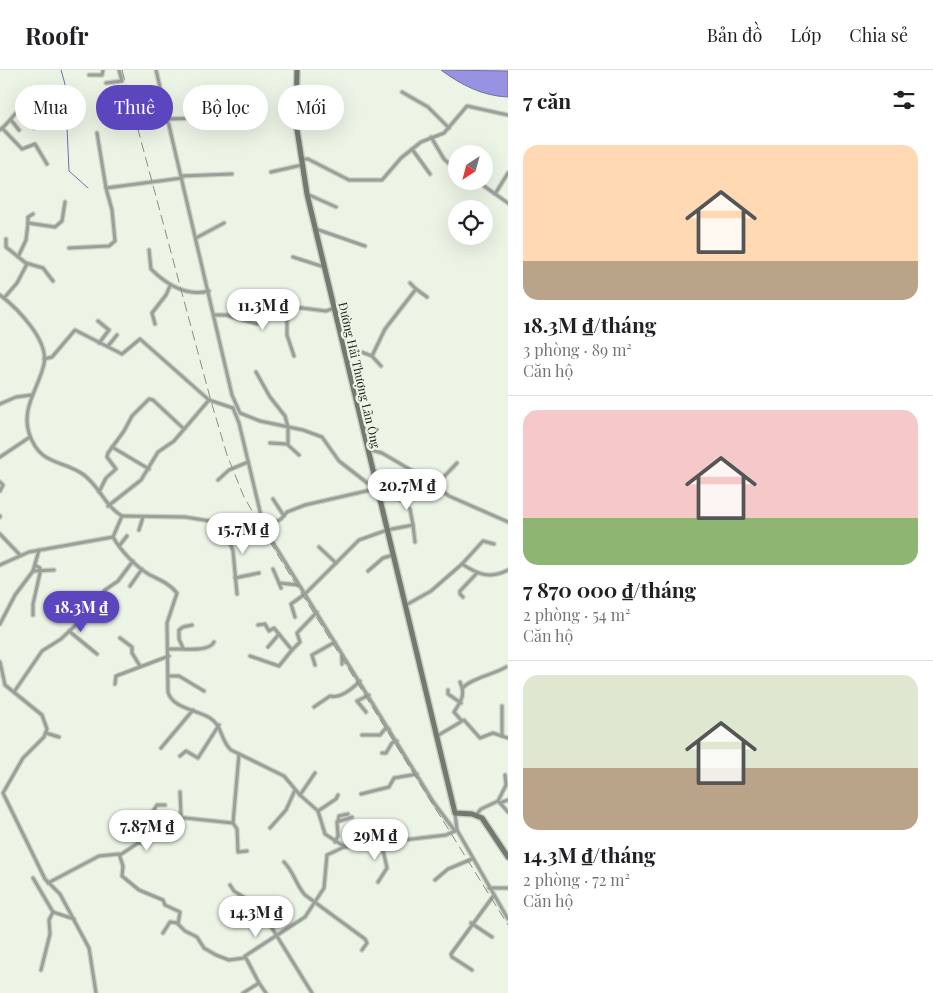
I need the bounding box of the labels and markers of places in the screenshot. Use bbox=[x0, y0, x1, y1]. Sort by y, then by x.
pin: 11.3M ₫ bbox=[217, 288, 309, 331]
pin: 20.7M ₫ bbox=[361, 468, 453, 511]
pin: 15.7M ₫ bbox=[197, 512, 289, 555]
pin: 18.3M ₫ bbox=[35, 590, 127, 633]
pin: 7.87M ₫ bbox=[101, 810, 193, 852]
pin: 29M ₫ bbox=[340, 818, 410, 861]
pin: 14.3M ₫ bbox=[210, 896, 302, 938]

